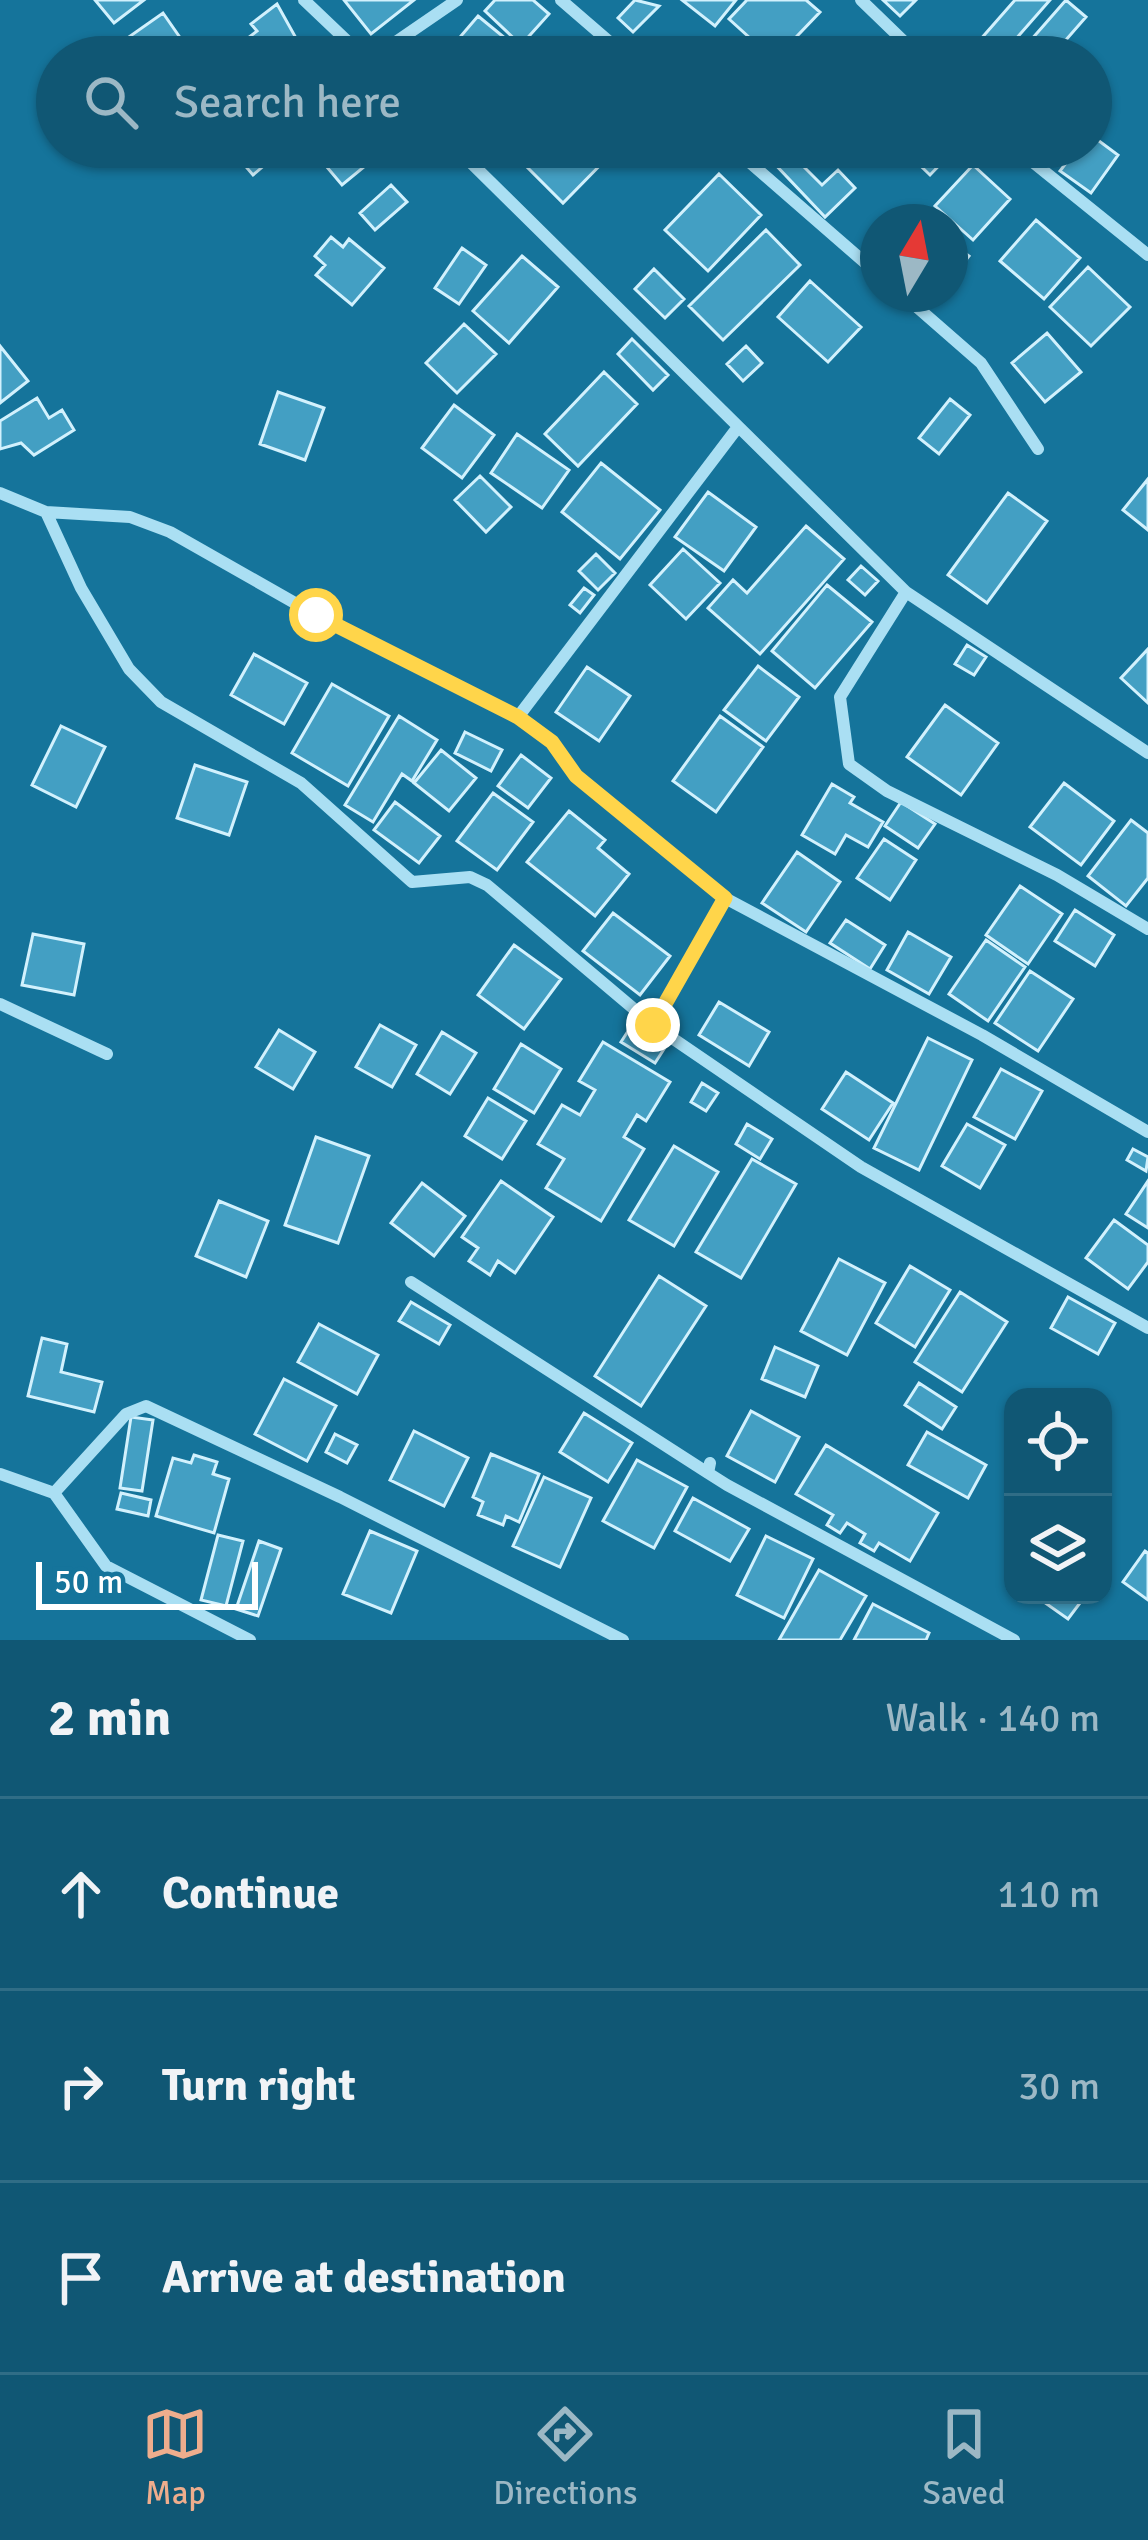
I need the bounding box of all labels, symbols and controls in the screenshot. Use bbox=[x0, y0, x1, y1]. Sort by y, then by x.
search box bbox=[36, 36, 1112, 168]
icon: search bbox=[78, 69, 144, 135]
text: Search here bbox=[174, 75, 401, 130]
north arrow bbox=[860, 204, 968, 312]
route start bbox=[289, 588, 343, 642]
route end bbox=[626, 998, 680, 1052]
map controls bbox=[1004, 1388, 1112, 1604]
button: locate bbox=[1004, 1388, 1112, 1496]
button: layers bbox=[1004, 1496, 1112, 1604]
scale bar bbox=[36, 1556, 258, 1609]
text: 50 m bbox=[54, 1562, 123, 1603]
text: 2 min bbox=[48, 1687, 171, 1750]
text: Walk · 140 m bbox=[886, 1694, 1100, 1742]
icon: ahead bbox=[48, 1861, 114, 1927]
text: Continue bbox=[162, 1866, 339, 1921]
text: 110 m bbox=[997, 1870, 1100, 1918]
icon: right bbox=[48, 2053, 114, 2119]
text: Turn right bbox=[162, 2058, 356, 2113]
text: 30 m bbox=[1018, 2062, 1100, 2110]
icon: arrive bbox=[48, 2245, 114, 2311]
text: Arrive at destination bbox=[162, 2250, 566, 2305]
tab: Map bbox=[142, 2401, 208, 2514]
tab: Directions bbox=[493, 2401, 638, 2514]
tab: Saved bbox=[922, 2401, 1006, 2514]

